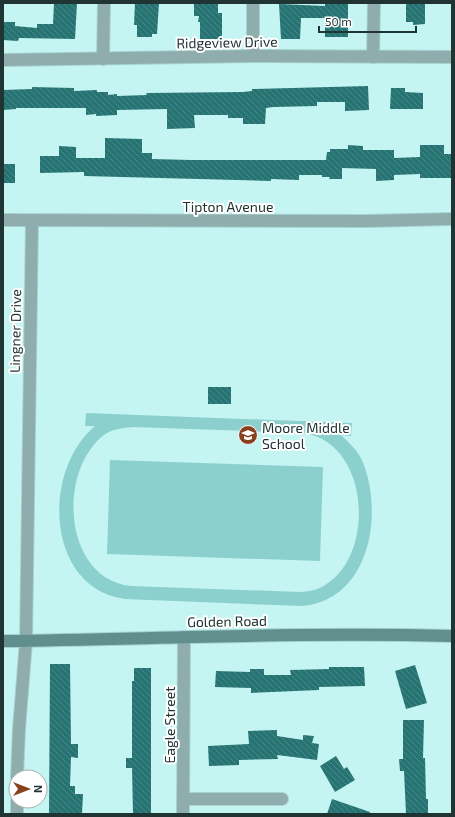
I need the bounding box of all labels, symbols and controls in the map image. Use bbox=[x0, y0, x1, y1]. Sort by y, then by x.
scale bar bbox=[319, 8, 416, 34]
text: 50 m bbox=[325, 14, 352, 28]
street label: Ridgeview Drive bbox=[176, 33, 278, 51]
street label: Tipton Avenue bbox=[183, 198, 273, 215]
street label: Lingner Drive bbox=[6, 289, 24, 373]
place label: Moore Middle School bbox=[262, 419, 350, 452]
school or university icon: Moore Middle School bbox=[237, 424, 259, 446]
street label: Golden Road bbox=[187, 612, 267, 630]
street label: Eagle Street bbox=[161, 686, 178, 764]
north arrow bbox=[8, 769, 48, 809]
text: N bbox=[32, 785, 45, 793]

